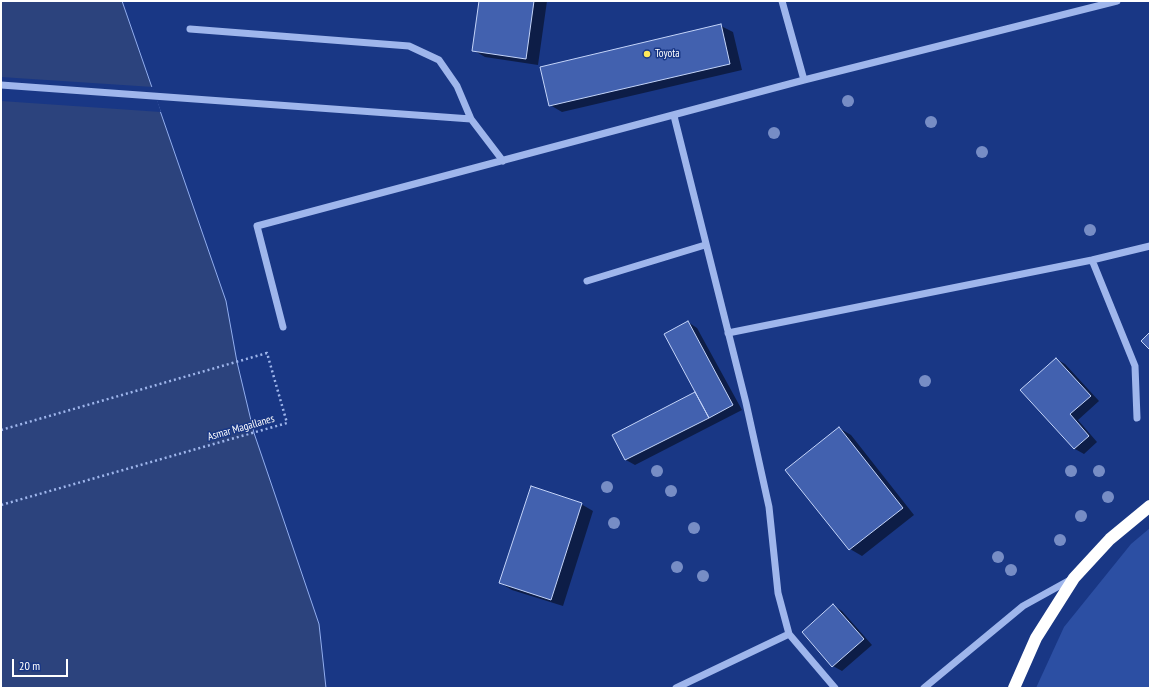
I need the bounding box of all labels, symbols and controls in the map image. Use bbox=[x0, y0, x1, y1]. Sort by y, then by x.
place label: Toyota bbox=[655, 47, 680, 61]
marker: Toyota bbox=[642, 49, 652, 59]
street label: Asmar Magallanes bbox=[206, 412, 276, 444]
scale bar bbox=[14, 651, 70, 677]
text: 20 m bbox=[19, 658, 40, 673]

